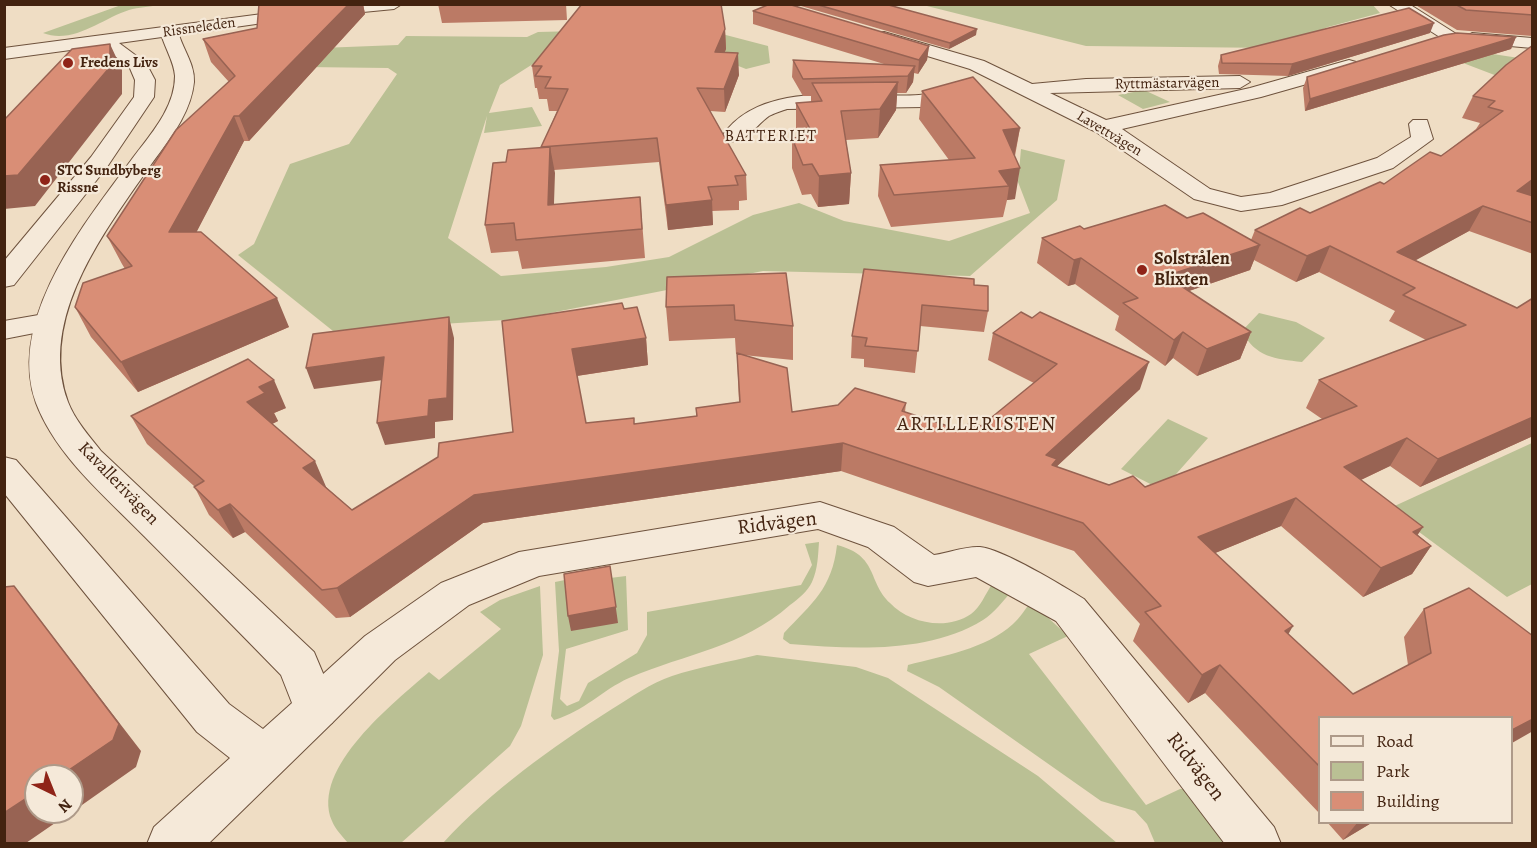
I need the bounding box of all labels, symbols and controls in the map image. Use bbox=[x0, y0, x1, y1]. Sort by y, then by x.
street label: Rissneleden bbox=[161, 14, 237, 42]
place label: Fredens Livs bbox=[80, 54, 158, 72]
marker: Fredens Livs bbox=[61, 56, 75, 70]
street label: Ryttmästarvägen bbox=[1114, 74, 1220, 94]
street label: Lavettvägen bbox=[1073, 107, 1145, 161]
district label: BATTERIET bbox=[725, 127, 817, 147]
place label: STC Sundbyberg Rissne bbox=[57, 162, 161, 197]
marker: STC Sundbyberg Rissne bbox=[38, 173, 52, 187]
place label: Solstrålen Blixten bbox=[1154, 249, 1230, 292]
marker: Solstrålen Blixten bbox=[1135, 263, 1149, 277]
district label: ARTILLERISTEN bbox=[897, 413, 1057, 437]
street label: Kavallerivägen bbox=[73, 438, 163, 530]
street label: Ridvägen bbox=[736, 507, 818, 541]
legend bbox=[1318, 716, 1513, 824]
street label: Ridvägen bbox=[1160, 728, 1230, 806]
text: Road bbox=[1376, 729, 1413, 753]
text: Park bbox=[1376, 759, 1410, 783]
north arrow bbox=[24, 764, 84, 824]
text: Building bbox=[1376, 789, 1440, 813]
text: N bbox=[53, 794, 77, 818]

